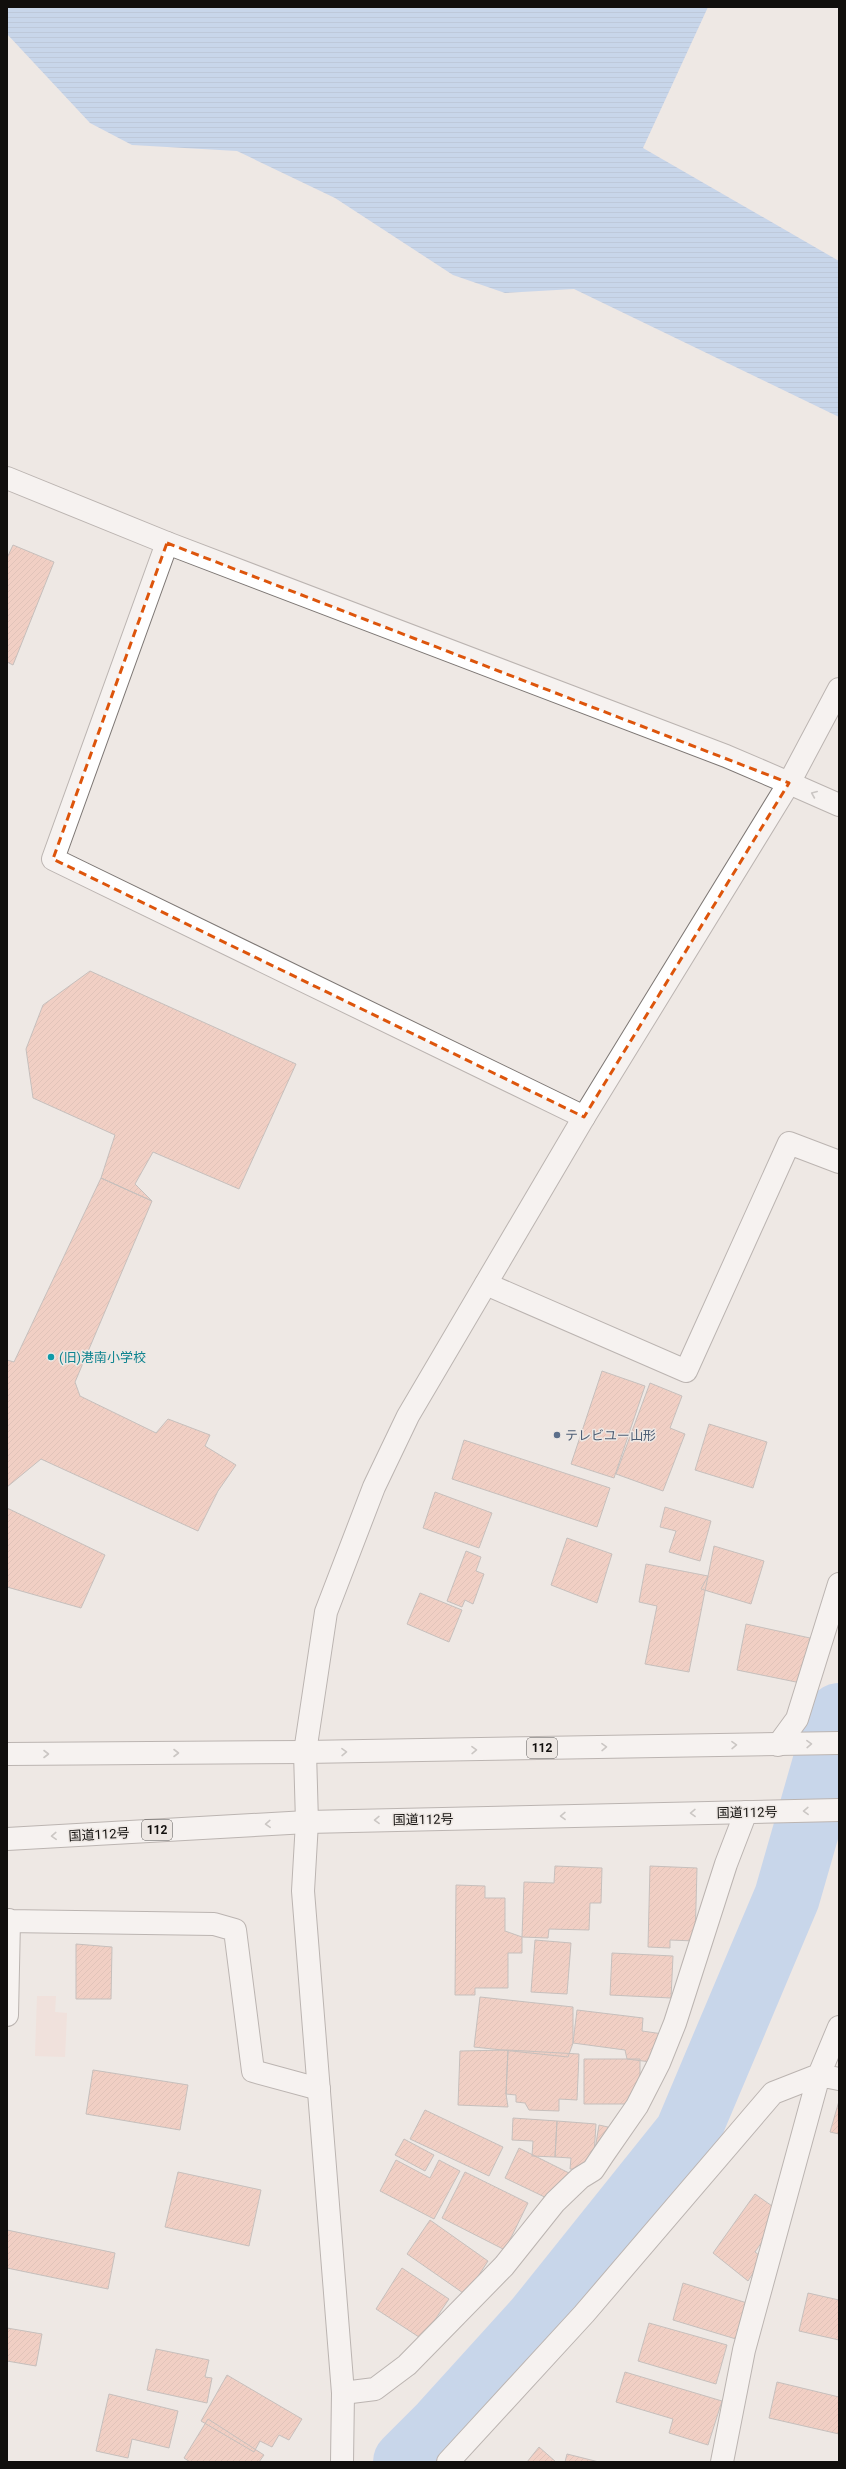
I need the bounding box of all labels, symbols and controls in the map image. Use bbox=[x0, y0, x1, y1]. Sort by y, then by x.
one-way arrow bbox=[811, 790, 818, 798]
place label: (旧)港南小学校 bbox=[59, 1350, 146, 1365]
marker: (旧)港南小学校 bbox=[46, 1352, 56, 1362]
place label: テレビユー山形 bbox=[565, 1428, 656, 1443]
marker: テレビユー山形 bbox=[552, 1430, 562, 1440]
road number: 112 bbox=[527, 1738, 557, 1758]
one-way arrow bbox=[806, 1739, 812, 1748]
one-way arrow bbox=[731, 1741, 737, 1749]
one-way arrow bbox=[601, 1743, 607, 1752]
one-way arrow bbox=[471, 1745, 477, 1754]
one-way arrow bbox=[341, 1748, 347, 1756]
one-way arrow bbox=[173, 1749, 179, 1757]
one-way arrow bbox=[43, 1750, 49, 1758]
street label: 国道112号 bbox=[716, 1804, 778, 1821]
one-way arrow bbox=[803, 1807, 809, 1815]
one-way arrow bbox=[690, 1809, 696, 1818]
street label: 国道112号 bbox=[392, 1811, 454, 1828]
one-way arrow bbox=[560, 1812, 566, 1820]
one-way arrow bbox=[374, 1816, 380, 1824]
road number: 112 bbox=[142, 1820, 172, 1840]
one-way arrow bbox=[265, 1820, 271, 1828]
street label: 国道112号 bbox=[68, 1825, 130, 1844]
one-way arrow bbox=[51, 1832, 57, 1841]

